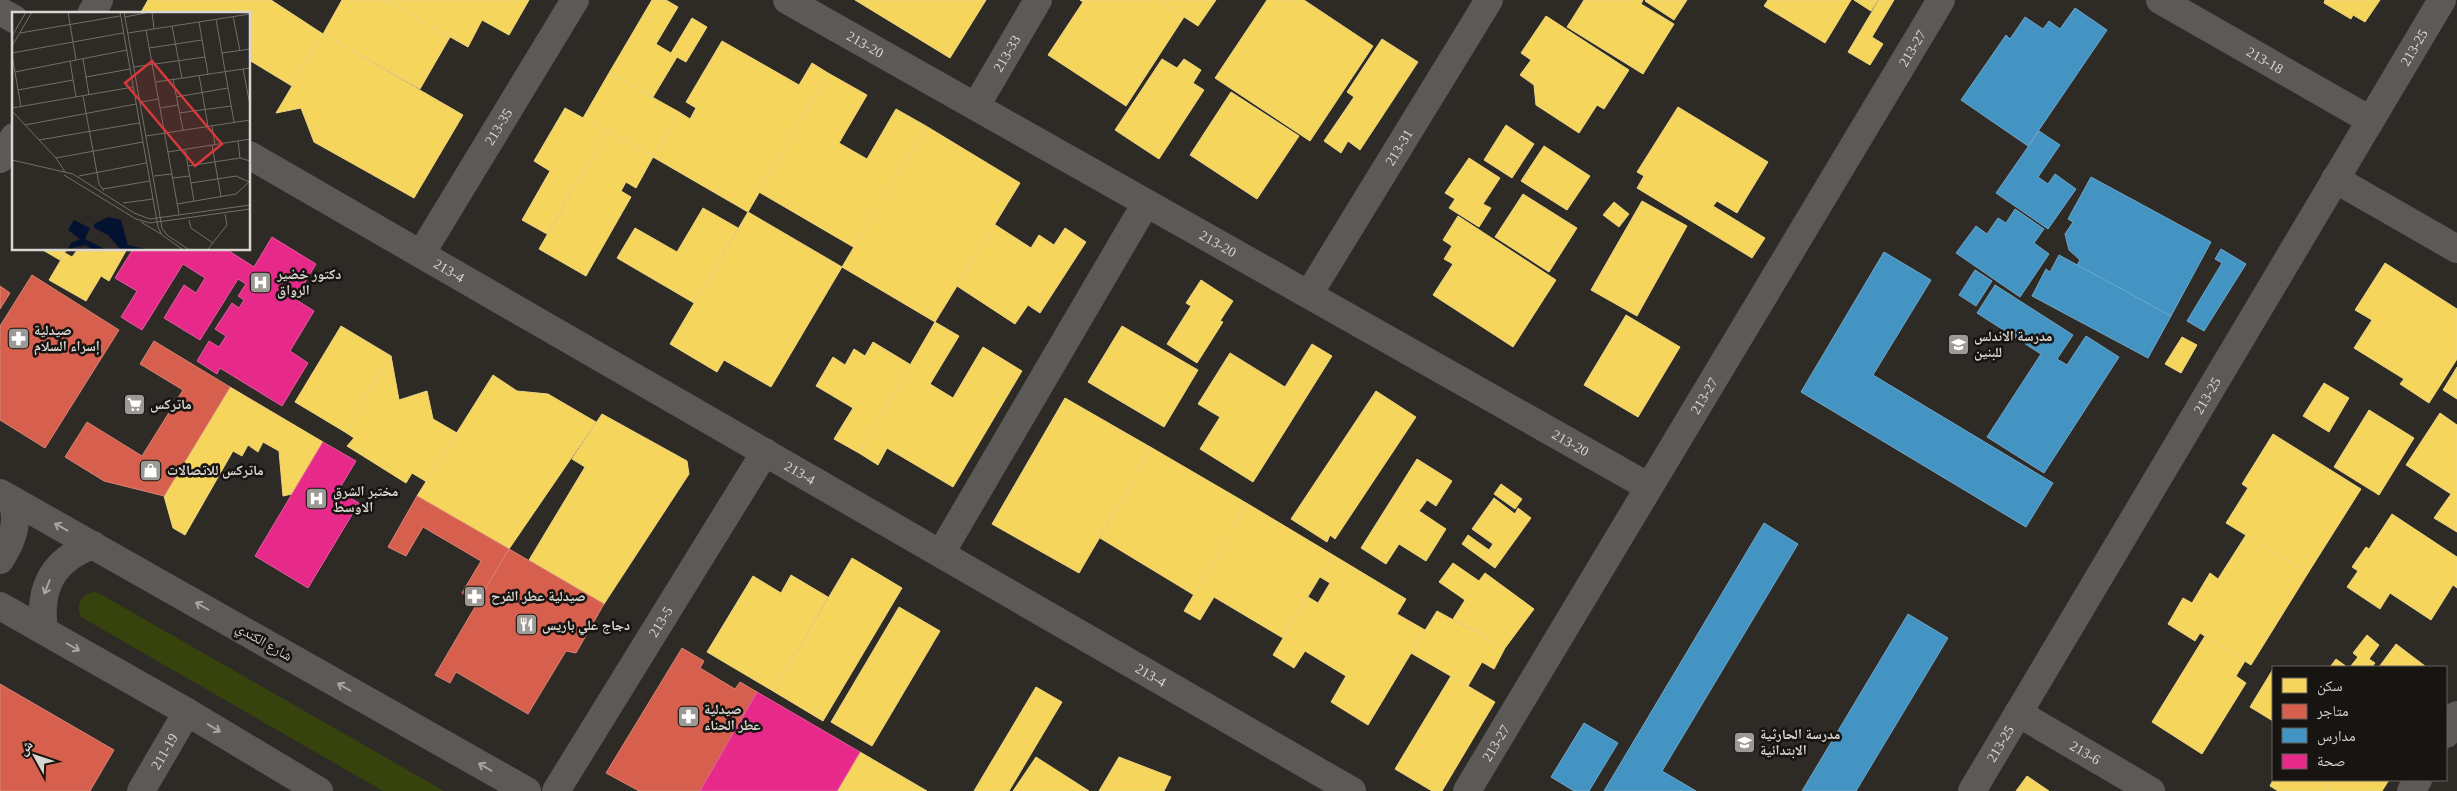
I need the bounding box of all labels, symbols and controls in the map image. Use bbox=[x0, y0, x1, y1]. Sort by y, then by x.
inset map bbox=[12, 12, 250, 250]
street label: 213-25 bbox=[2397, 26, 2430, 68]
street label: 213-27 bbox=[1896, 27, 1929, 69]
street label: 213-20 bbox=[844, 28, 886, 61]
street label: 213-33 bbox=[990, 32, 1023, 74]
street label: 213-18 bbox=[2244, 44, 2286, 76]
street label: 213-35 bbox=[482, 106, 515, 147]
street label: 213-31 bbox=[1382, 126, 1416, 168]
street label: 213-20 bbox=[1197, 227, 1239, 260]
street label: 213-4 bbox=[431, 256, 467, 285]
place label: دكتور خضير الرواق bbox=[276, 267, 341, 299]
hospital icon: دكتور خضير الرواق bbox=[249, 270, 273, 294]
place label: صيدلية إسراء السلام bbox=[34, 323, 100, 356]
pharmacy icon: صيدلية إسراء السلام bbox=[6, 326, 30, 350]
place label: مدرسة الاندلس للبنين bbox=[1974, 329, 2052, 361]
school or university icon: مدرسة الاندلس للبنين bbox=[1946, 332, 1970, 356]
street label: 213-27 bbox=[1687, 375, 1721, 416]
street label: 213-25 bbox=[2190, 375, 2224, 416]
supermarket icon: ماتركس bbox=[122, 392, 146, 416]
place label: ماتركس bbox=[150, 397, 192, 413]
street label: 213-20 bbox=[1550, 426, 1592, 459]
shop icon: ماتركس للاتصالات bbox=[139, 458, 163, 482]
street label: 213-4 bbox=[782, 458, 818, 487]
place label: ماتركس للاتصالات bbox=[167, 463, 264, 479]
place label: مختبر الشرق الاوسط bbox=[333, 484, 398, 515]
hospital icon: مختبر الشرق الاوسط bbox=[305, 487, 329, 511]
one-way arrow bbox=[53, 522, 68, 532]
one-way arrow bbox=[42, 579, 51, 595]
pharmacy icon: صيدلية عطر الفرح bbox=[463, 584, 487, 608]
place label: صيدلية عطر الفرح bbox=[491, 589, 586, 605]
one-way arrow bbox=[196, 601, 210, 611]
street label: 213-5 bbox=[645, 604, 675, 639]
restaurant icon: دجاج علي باريس bbox=[514, 613, 538, 637]
place label: دجاج علي باريس bbox=[542, 618, 630, 636]
street label: شارع الكندي bbox=[232, 620, 295, 667]
one-way arrow bbox=[66, 642, 80, 652]
street label: 213-4 bbox=[1133, 660, 1169, 690]
legend bbox=[2272, 666, 2447, 781]
text: سكن bbox=[2317, 678, 2343, 696]
one-way arrow bbox=[337, 681, 351, 691]
place label: صيدلية عطر الحناء bbox=[704, 702, 761, 733]
text: متاجر bbox=[2316, 703, 2349, 720]
pharmacy icon: صيدلية عطر الحناء bbox=[676, 705, 700, 729]
street label: 213-27 bbox=[1479, 722, 1512, 764]
one-way arrow bbox=[206, 723, 220, 733]
street label: 213-25 bbox=[1984, 723, 2017, 765]
place label: مدرسة الحارثية الابتدائية bbox=[1760, 727, 1840, 758]
text: مدارس bbox=[2317, 728, 2356, 746]
school or university icon: مدرسة الحارثية الابتدائية bbox=[1732, 730, 1756, 754]
north arrow bbox=[10, 731, 60, 781]
street label: 211-19 bbox=[148, 731, 180, 772]
text: ش bbox=[15, 737, 37, 759]
street label: 213-6 bbox=[2067, 738, 2103, 767]
text: صحة bbox=[2317, 753, 2346, 769]
one-way arrow bbox=[477, 762, 492, 772]

